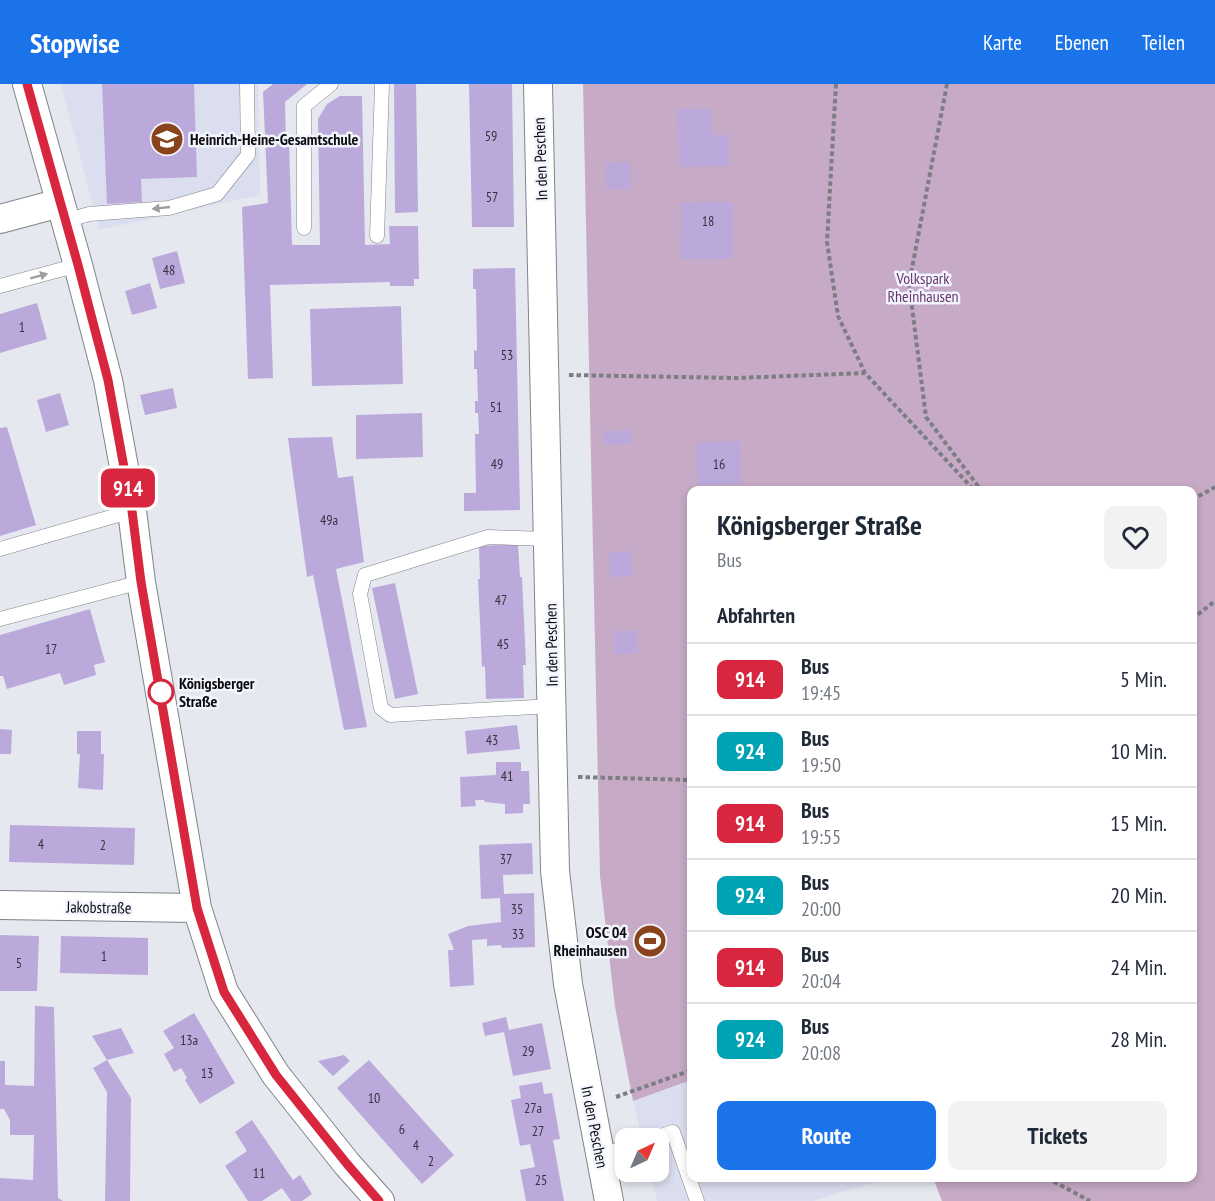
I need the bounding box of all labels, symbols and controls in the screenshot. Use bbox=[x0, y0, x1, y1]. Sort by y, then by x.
text: Stopwise bbox=[30, 24, 120, 61]
text: Karte bbox=[983, 29, 1022, 56]
text: Ebenen bbox=[1055, 29, 1109, 56]
text: Teilen bbox=[1142, 29, 1185, 56]
street label: In den Peschen bbox=[529, 117, 551, 201]
school or university icon: Heinrich-Heine-Gesamtschule bbox=[149, 121, 185, 157]
house number: 59 bbox=[485, 127, 497, 145]
place label: Heinrich-Heine-Gesamtschule bbox=[190, 129, 359, 149]
house number: 57 bbox=[486, 188, 498, 206]
one-way arrow bbox=[151, 203, 170, 213]
house number: 18 bbox=[702, 212, 714, 230]
house number: 48 bbox=[163, 261, 175, 279]
park label: Volkspark Rheinhausen bbox=[887, 268, 959, 306]
one-way arrow bbox=[30, 270, 48, 280]
house number: 1 bbox=[19, 318, 25, 336]
house number: 53 bbox=[501, 346, 513, 364]
house number: 51 bbox=[490, 398, 502, 416]
house number: 49 bbox=[491, 455, 503, 473]
house number: 16 bbox=[713, 455, 725, 473]
line badge: 914 bbox=[94, 468, 162, 508]
text: 914 bbox=[113, 475, 143, 502]
text: Königsberger Straße bbox=[717, 506, 922, 543]
button: heart bbox=[1104, 506, 1167, 569]
house number: 49a bbox=[320, 511, 338, 529]
text: Bus bbox=[717, 547, 742, 573]
house number: 47 bbox=[495, 591, 507, 609]
text: Abfahrten bbox=[717, 601, 795, 629]
street label: In den Peschen bbox=[540, 603, 562, 687]
house number: 45 bbox=[497, 635, 509, 653]
house number: 17 bbox=[45, 640, 57, 658]
text: Bus bbox=[801, 652, 829, 680]
text: 5 Min. bbox=[1120, 665, 1167, 693]
text: 914 bbox=[735, 666, 765, 693]
place label: Königsberger Straße bbox=[179, 673, 255, 711]
marker: Königsberger Straße bbox=[148, 679, 174, 705]
text: 19:45 bbox=[801, 680, 841, 706]
text: Bus bbox=[801, 724, 829, 752]
house number: 43 bbox=[486, 731, 498, 749]
text: 10 Min. bbox=[1110, 737, 1167, 765]
text: 924 bbox=[735, 738, 765, 765]
text: 19:50 bbox=[801, 752, 841, 778]
house number: 41 bbox=[501, 767, 513, 785]
text: Bus bbox=[801, 796, 829, 824]
text: 15 Min. bbox=[1110, 809, 1167, 837]
text: 914 bbox=[735, 810, 765, 837]
text: 19:55 bbox=[801, 824, 841, 850]
house number: 4 bbox=[38, 835, 45, 853]
house number: 2 bbox=[100, 836, 106, 854]
house number: 37 bbox=[500, 850, 512, 868]
text: Bus bbox=[801, 868, 829, 896]
text: 20 Min. bbox=[1110, 881, 1167, 909]
text: 924 bbox=[735, 882, 765, 909]
street label: Jakobstraße bbox=[65, 896, 132, 918]
text: 20:00 bbox=[801, 896, 841, 922]
house number: 35 bbox=[511, 900, 523, 918]
place label: OSC 04 Rheinhausen bbox=[554, 922, 627, 960]
sports icon: OSC 04 Rheinhausen bbox=[632, 923, 668, 959]
house number: 33 bbox=[512, 925, 524, 943]
text: Bus bbox=[801, 940, 829, 968]
house number: 1 bbox=[101, 947, 107, 965]
text: 24 Min. bbox=[1110, 953, 1167, 981]
house number: 5 bbox=[16, 954, 22, 972]
text: 914 bbox=[735, 954, 765, 981]
text: 20:04 bbox=[801, 968, 841, 994]
text: Bus bbox=[801, 1012, 829, 1040]
text: 28 Min. bbox=[1110, 1025, 1167, 1053]
text: 924 bbox=[735, 1026, 765, 1053]
house number: 13a bbox=[180, 1031, 198, 1049]
text: 20:08 bbox=[801, 1040, 841, 1066]
house number: 29 bbox=[522, 1042, 534, 1060]
house number: 13 bbox=[201, 1064, 213, 1082]
street label: In den Peschen bbox=[577, 1084, 613, 1170]
house number: 10 bbox=[368, 1089, 380, 1107]
house number: 27a bbox=[524, 1099, 542, 1117]
button: Route bbox=[717, 1101, 936, 1170]
button: Tickets bbox=[948, 1101, 1167, 1170]
house number: 6 bbox=[399, 1120, 405, 1138]
house number: 27 bbox=[532, 1122, 544, 1140]
north arrow bbox=[615, 1128, 669, 1182]
map controls bbox=[615, 1128, 669, 1182]
house number: 4 bbox=[413, 1136, 420, 1154]
house number: 2 bbox=[428, 1152, 434, 1170]
house number: 11 bbox=[253, 1164, 265, 1182]
house number: 25 bbox=[535, 1171, 547, 1189]

